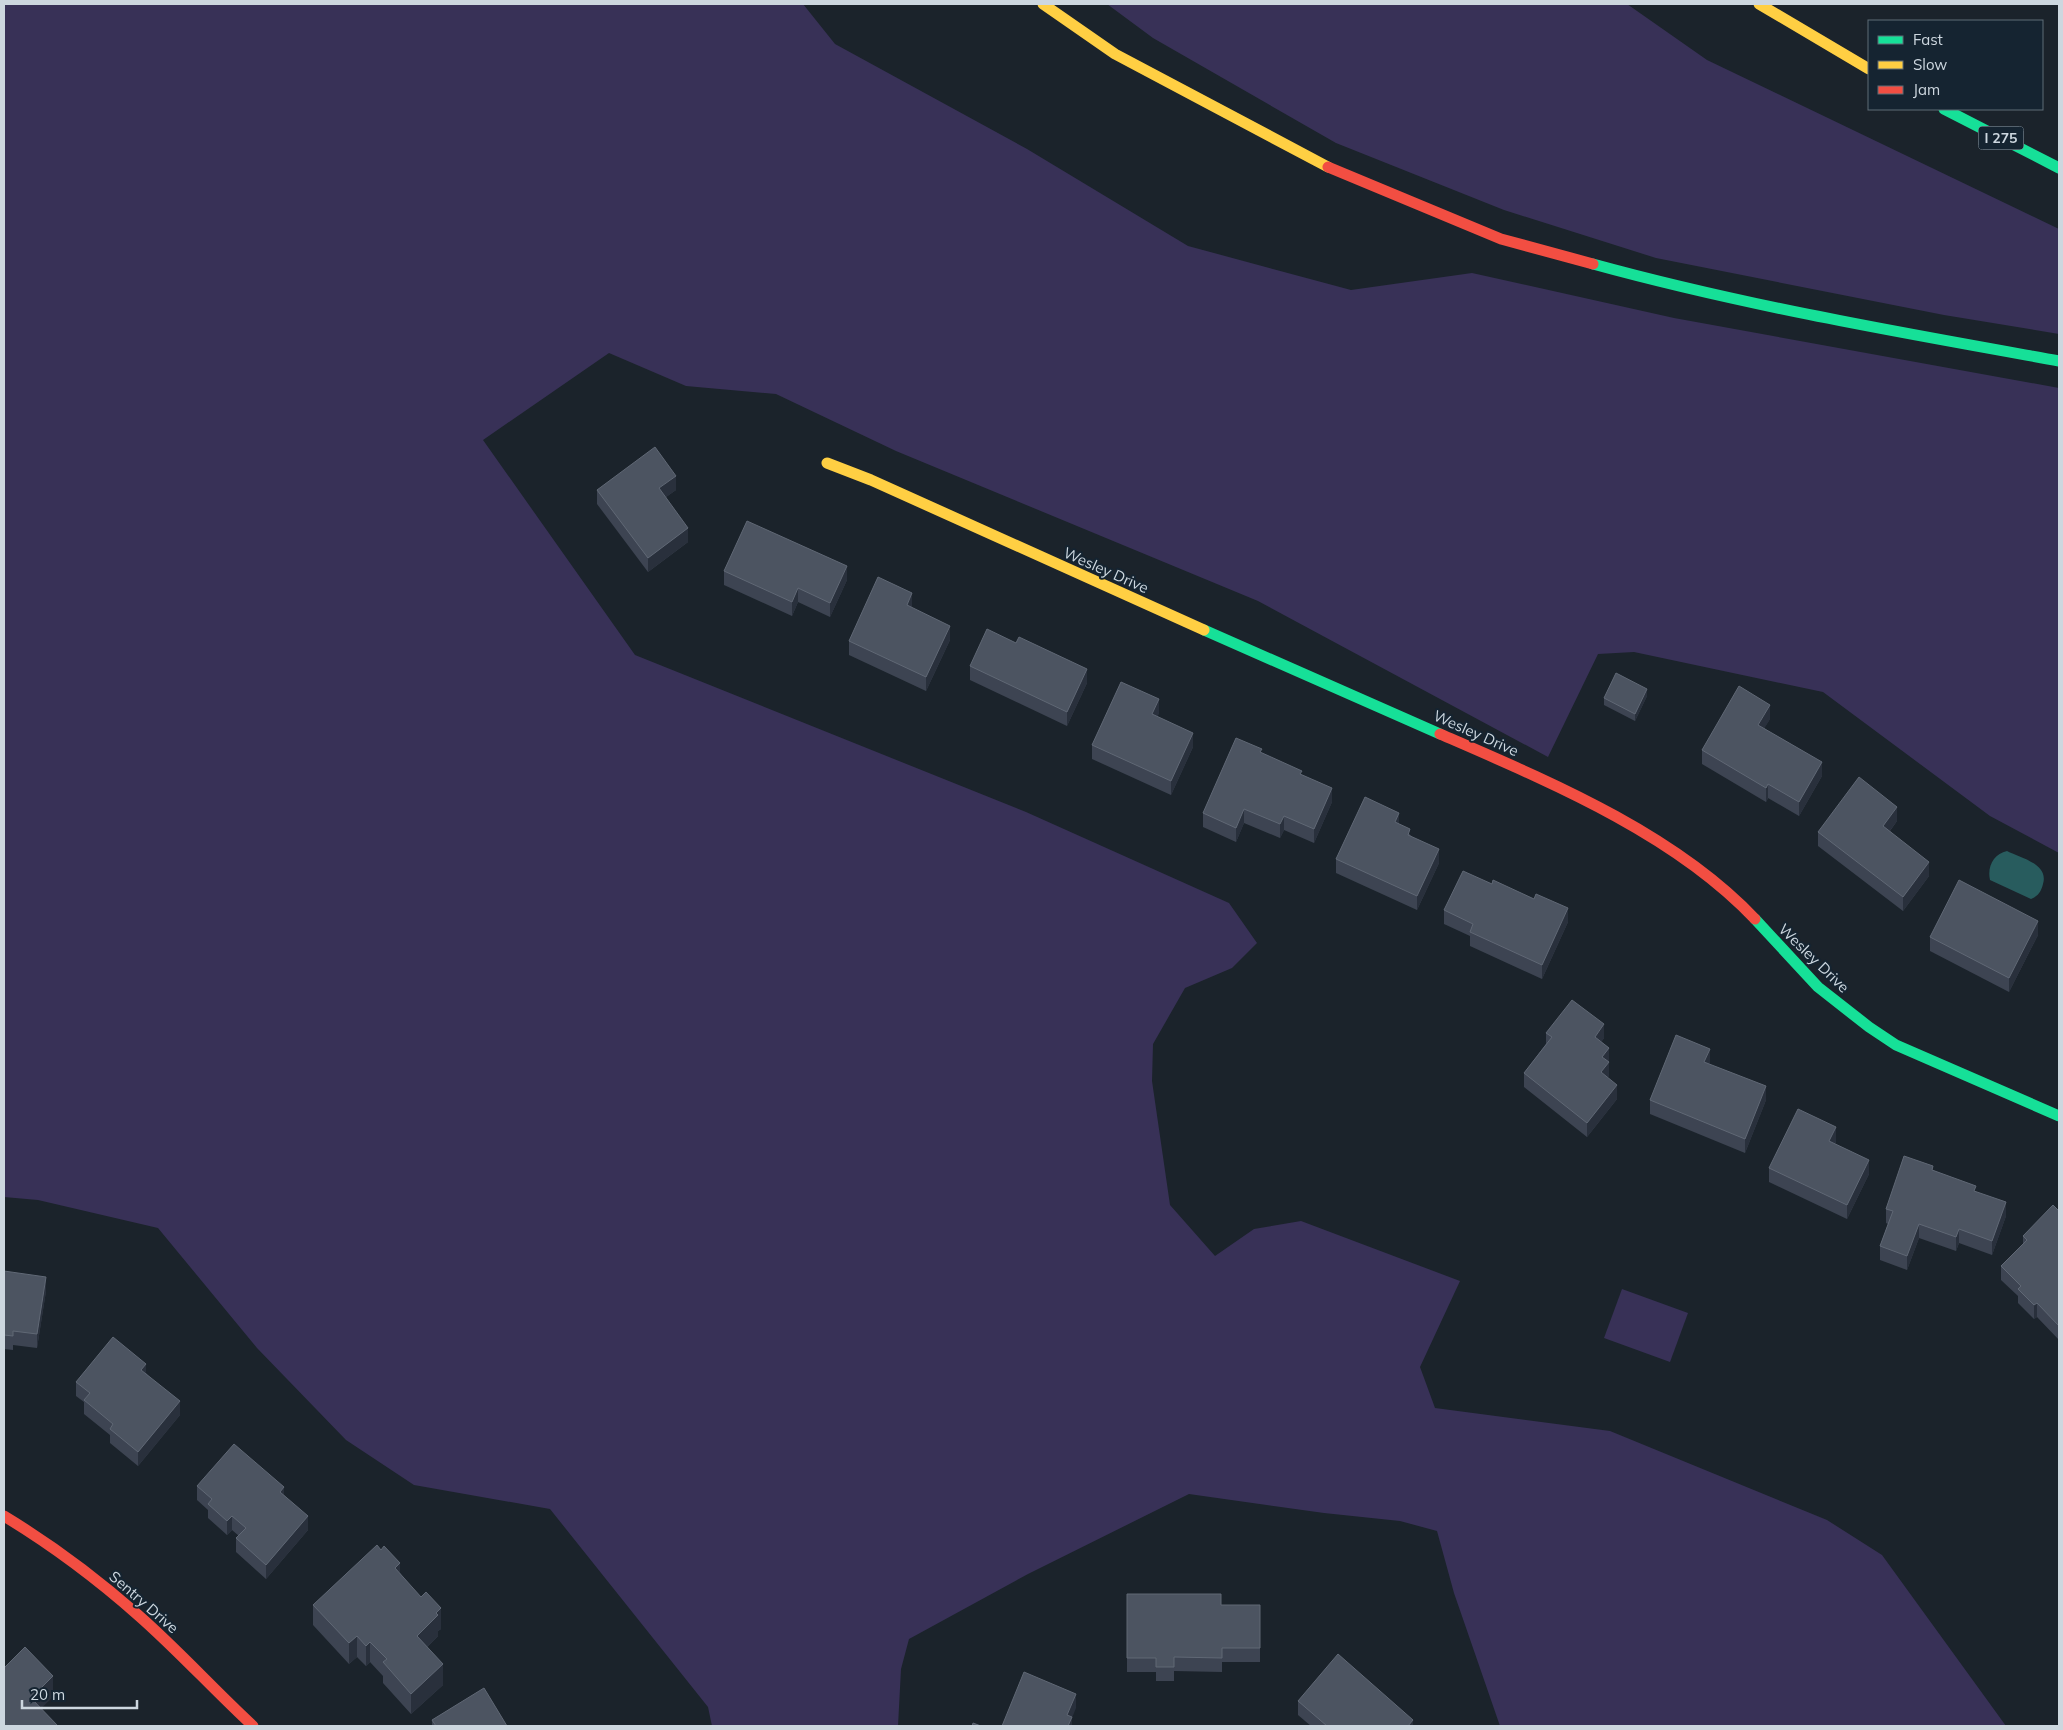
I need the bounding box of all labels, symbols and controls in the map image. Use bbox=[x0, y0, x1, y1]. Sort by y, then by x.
legend bbox=[1868, 20, 2043, 110]
text: Fast bbox=[1913, 30, 1943, 49]
text: Slow bbox=[1913, 55, 1947, 74]
text: Jam bbox=[1913, 80, 1940, 99]
road number: I 275 bbox=[1978, 126, 2024, 150]
street label: Wesley Drive bbox=[1060, 543, 1152, 597]
street label: Wesley Drive bbox=[1430, 706, 1522, 760]
street label: Wesley Drive bbox=[1775, 920, 1853, 996]
street label: Sentry Drive bbox=[105, 1567, 183, 1637]
scale bar bbox=[22, 1678, 138, 1710]
text: 20 m bbox=[30, 1685, 65, 1704]

